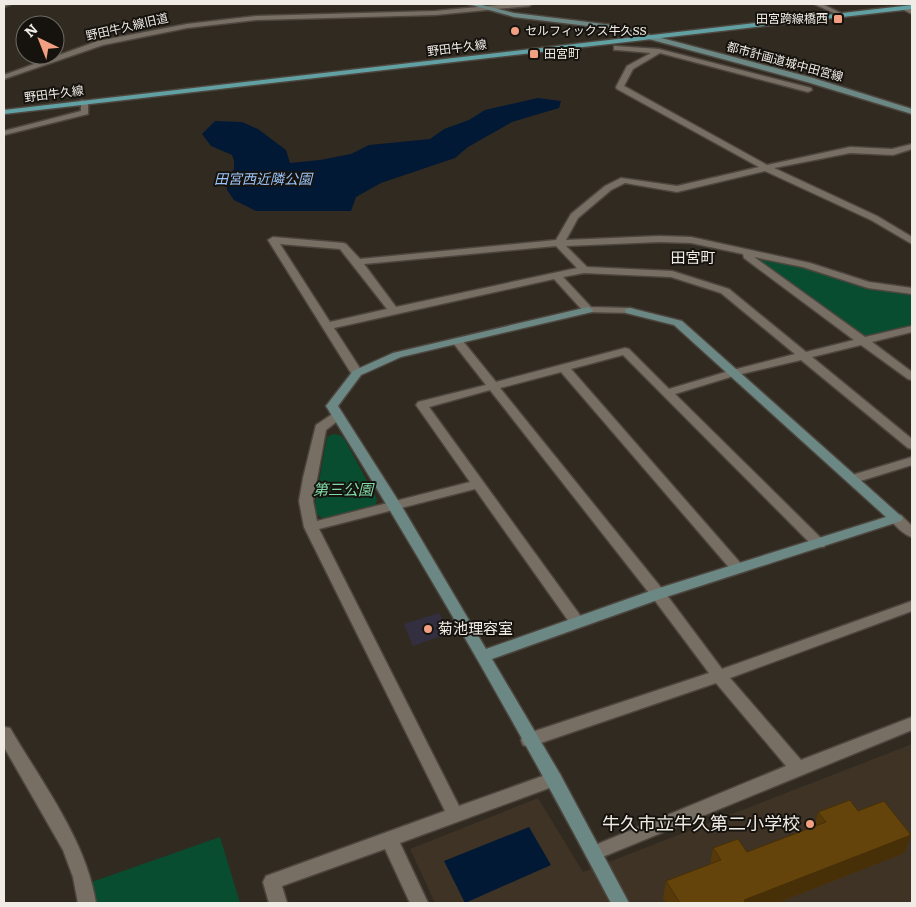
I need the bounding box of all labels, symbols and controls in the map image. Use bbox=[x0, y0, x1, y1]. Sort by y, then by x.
street label: 野田牛久線旧道 bbox=[84, 8, 170, 44]
place label: 田宮跨線橋西 bbox=[756, 9, 828, 27]
marker: 田宮跨線橋西 bbox=[832, 13, 844, 25]
north arrow bbox=[15, 15, 65, 65]
text: N bbox=[19, 18, 42, 41]
place label: セルフィックス牛久SS bbox=[525, 21, 647, 39]
marker: セルフィックス牛久SS bbox=[509, 25, 521, 37]
street label: 野田牛久線 bbox=[426, 34, 488, 60]
street label: 都市計画道城中田宮線 bbox=[725, 37, 846, 85]
place label: 田宮町 bbox=[544, 44, 580, 62]
marker: 田宮町 bbox=[528, 48, 540, 60]
street label: 野田牛久線 bbox=[23, 80, 85, 106]
water label: 田宮西近隣公園 bbox=[214, 168, 314, 188]
district label: 田宮町 bbox=[670, 245, 716, 268]
park label: 第三公園 bbox=[313, 477, 375, 500]
place label: 菊池理容室 bbox=[438, 616, 513, 639]
marker: 菊池理容室 bbox=[422, 623, 434, 635]
place label: 牛久市立牛久第二小学校 bbox=[602, 809, 800, 836]
marker: 牛久市立牛久第二小学校 bbox=[804, 818, 816, 830]

